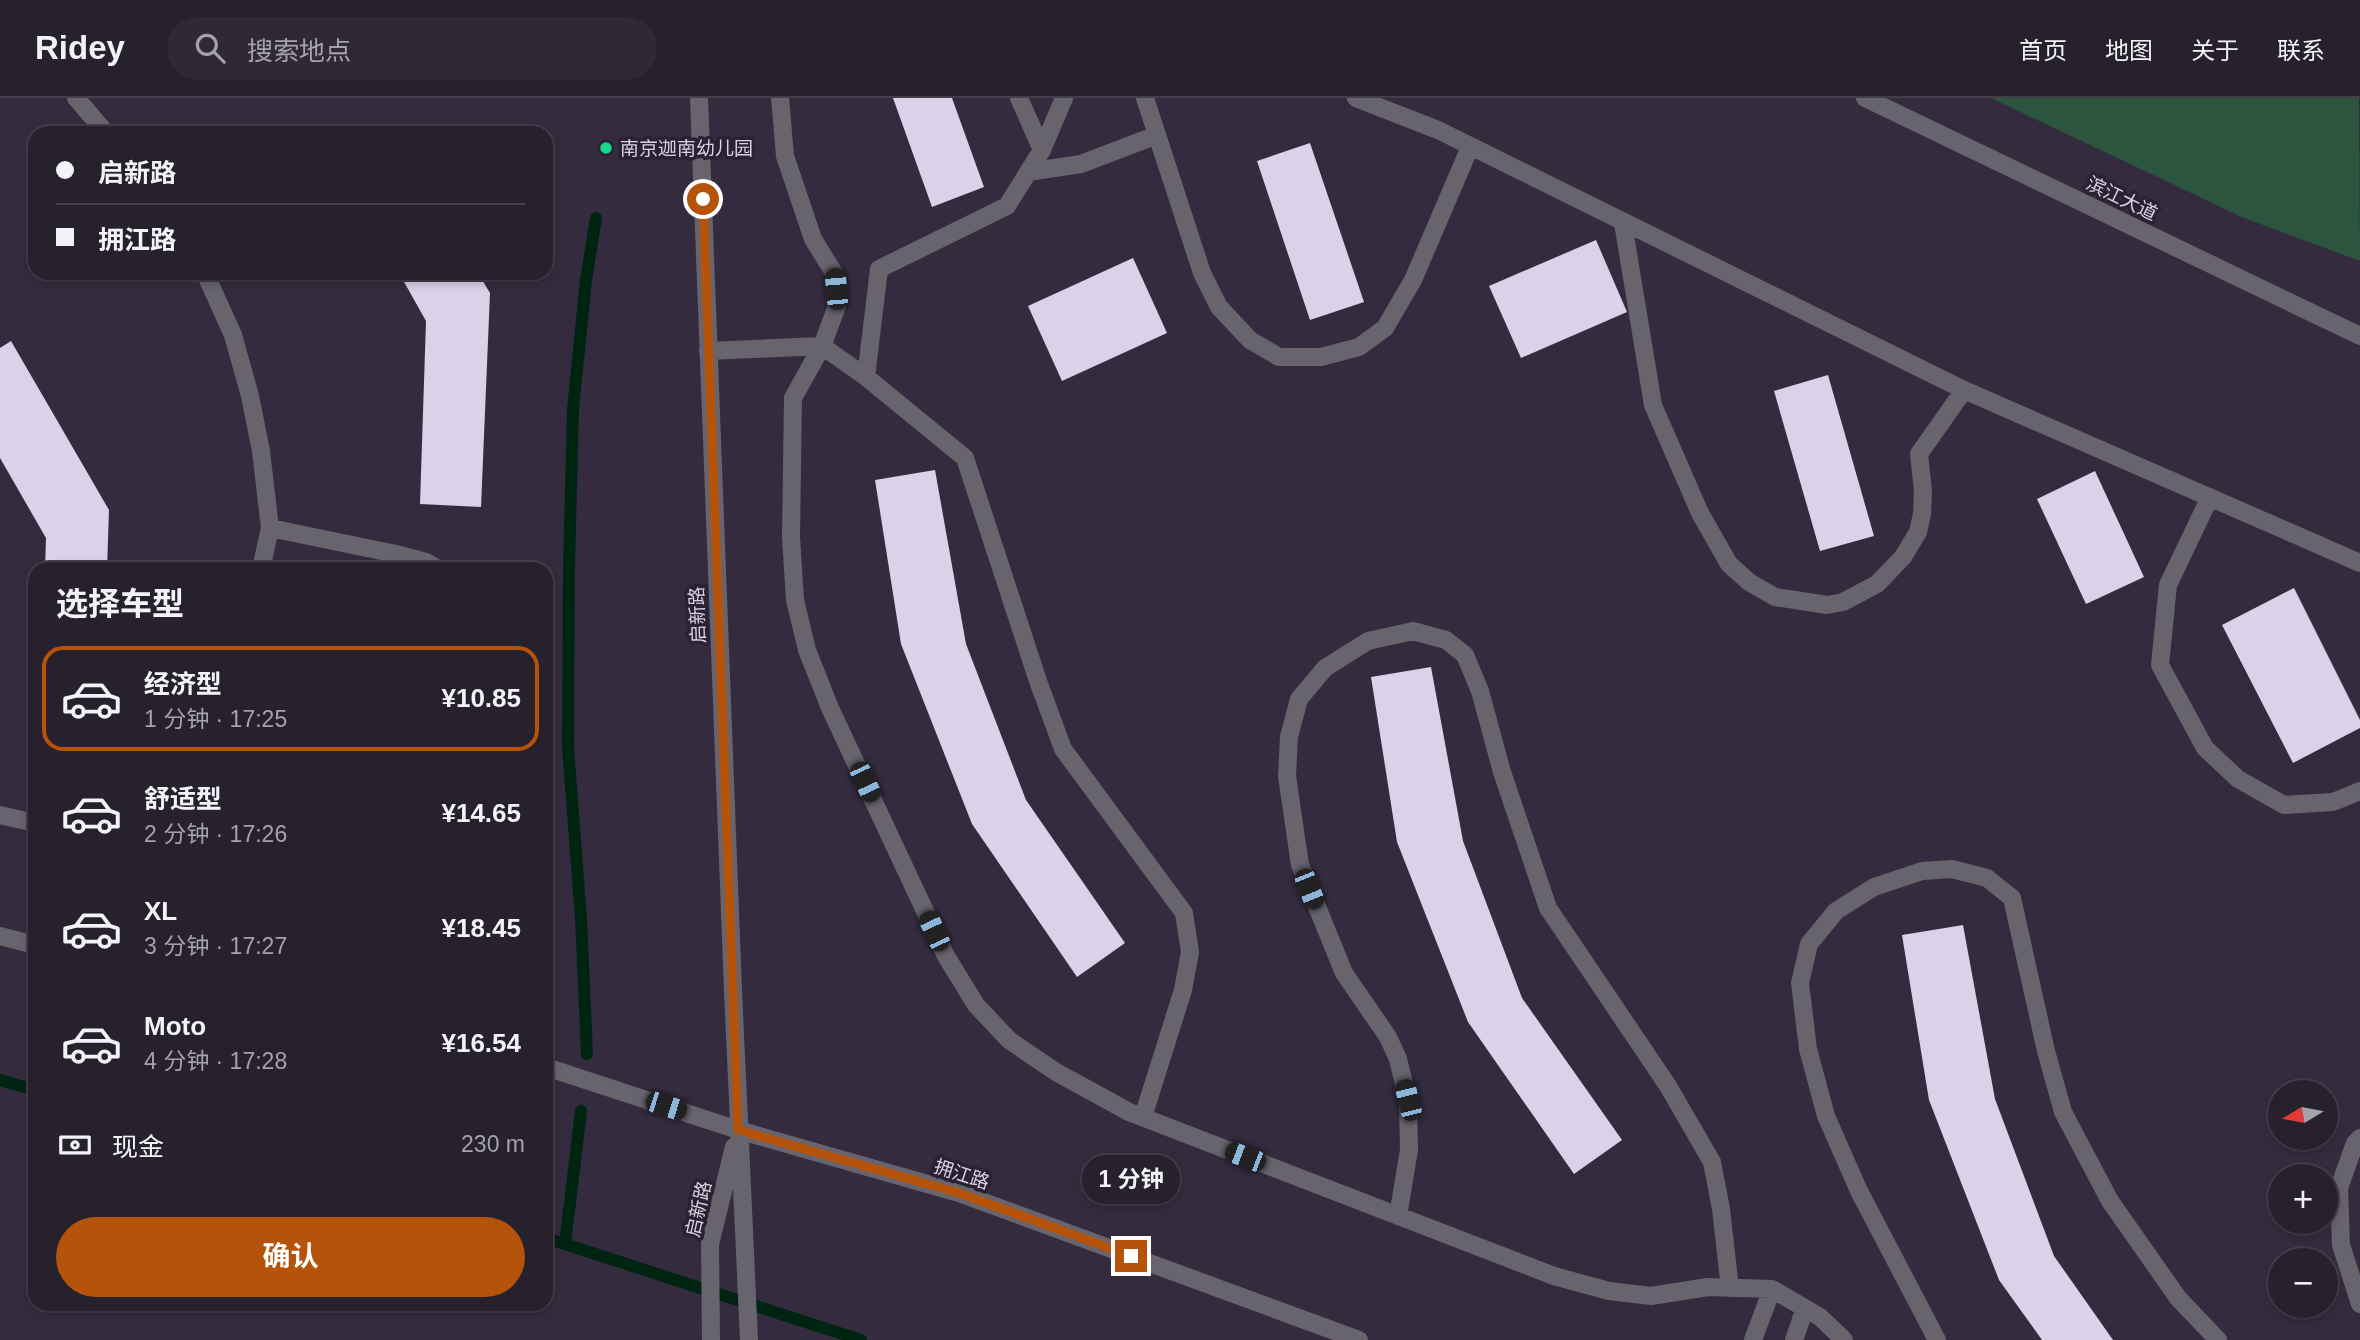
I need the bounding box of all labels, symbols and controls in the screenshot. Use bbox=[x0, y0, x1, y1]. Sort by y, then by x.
search box bbox=[167, 17, 657, 80]
text: Ridey bbox=[35, 29, 125, 66]
icon: search bbox=[191, 29, 229, 67]
text: 搜索地点 bbox=[247, 36, 351, 66]
text: 首页 bbox=[2019, 37, 2067, 64]
text: 地图 bbox=[2105, 37, 2153, 64]
text: 关于 bbox=[2191, 37, 2239, 64]
text: 联系 bbox=[2277, 37, 2325, 64]
place label: 南京迦南幼儿园 bbox=[620, 138, 753, 159]
marker: 南京迦南幼儿园 bbox=[598, 140, 614, 156]
text: 启新路 bbox=[98, 158, 176, 188]
street label: 滨江大道 bbox=[2083, 172, 2161, 225]
route start bbox=[687, 183, 719, 215]
text: 拥江路 bbox=[98, 225, 176, 255]
car bbox=[824, 267, 849, 311]
text: 选择车型 bbox=[56, 586, 184, 622]
street label: 启新路 bbox=[686, 586, 709, 644]
icon: car bbox=[60, 667, 123, 730]
text: 经济型 bbox=[144, 669, 222, 699]
text: ¥10.85 bbox=[441, 683, 521, 713]
text: 1 分钟 · 17:25 bbox=[144, 706, 287, 732]
car bbox=[847, 759, 884, 805]
icon: car bbox=[60, 782, 123, 845]
text: 舒适型 bbox=[144, 784, 222, 814]
text: ¥14.65 bbox=[441, 798, 521, 828]
text: 2 分钟 · 17:26 bbox=[144, 821, 287, 847]
car bbox=[1292, 866, 1327, 912]
text: XL bbox=[144, 896, 177, 926]
icon: car bbox=[60, 897, 123, 960]
car bbox=[916, 908, 953, 954]
text: ¥18.45 bbox=[441, 913, 521, 943]
text: 3 分钟 · 17:27 bbox=[144, 933, 287, 959]
text: Moto bbox=[144, 1011, 206, 1041]
icon: car bbox=[60, 1012, 123, 1075]
text: ¥16.54 bbox=[441, 1028, 521, 1058]
text: 4 分钟 · 17:28 bbox=[144, 1048, 287, 1074]
car bbox=[1393, 1077, 1424, 1123]
north arrow bbox=[2268, 1080, 2338, 1150]
map controls bbox=[2268, 1080, 2338, 1318]
car bbox=[643, 1090, 690, 1122]
icon: cash bbox=[56, 1126, 94, 1164]
text: 230 m bbox=[461, 1131, 525, 1157]
text: 现金 bbox=[112, 1132, 164, 1162]
car bbox=[1222, 1140, 1269, 1174]
callout: 1 分钟 bbox=[1082, 1154, 1180, 1204]
street label: 拥江路 bbox=[931, 1156, 992, 1193]
button: + bbox=[2268, 1164, 2338, 1234]
text: 1 分钟 bbox=[1098, 1166, 1164, 1192]
street label: 启新路 bbox=[682, 1179, 715, 1239]
button: 确认 bbox=[56, 1217, 525, 1297]
route end bbox=[1115, 1240, 1147, 1272]
button: − bbox=[2268, 1248, 2338, 1318]

